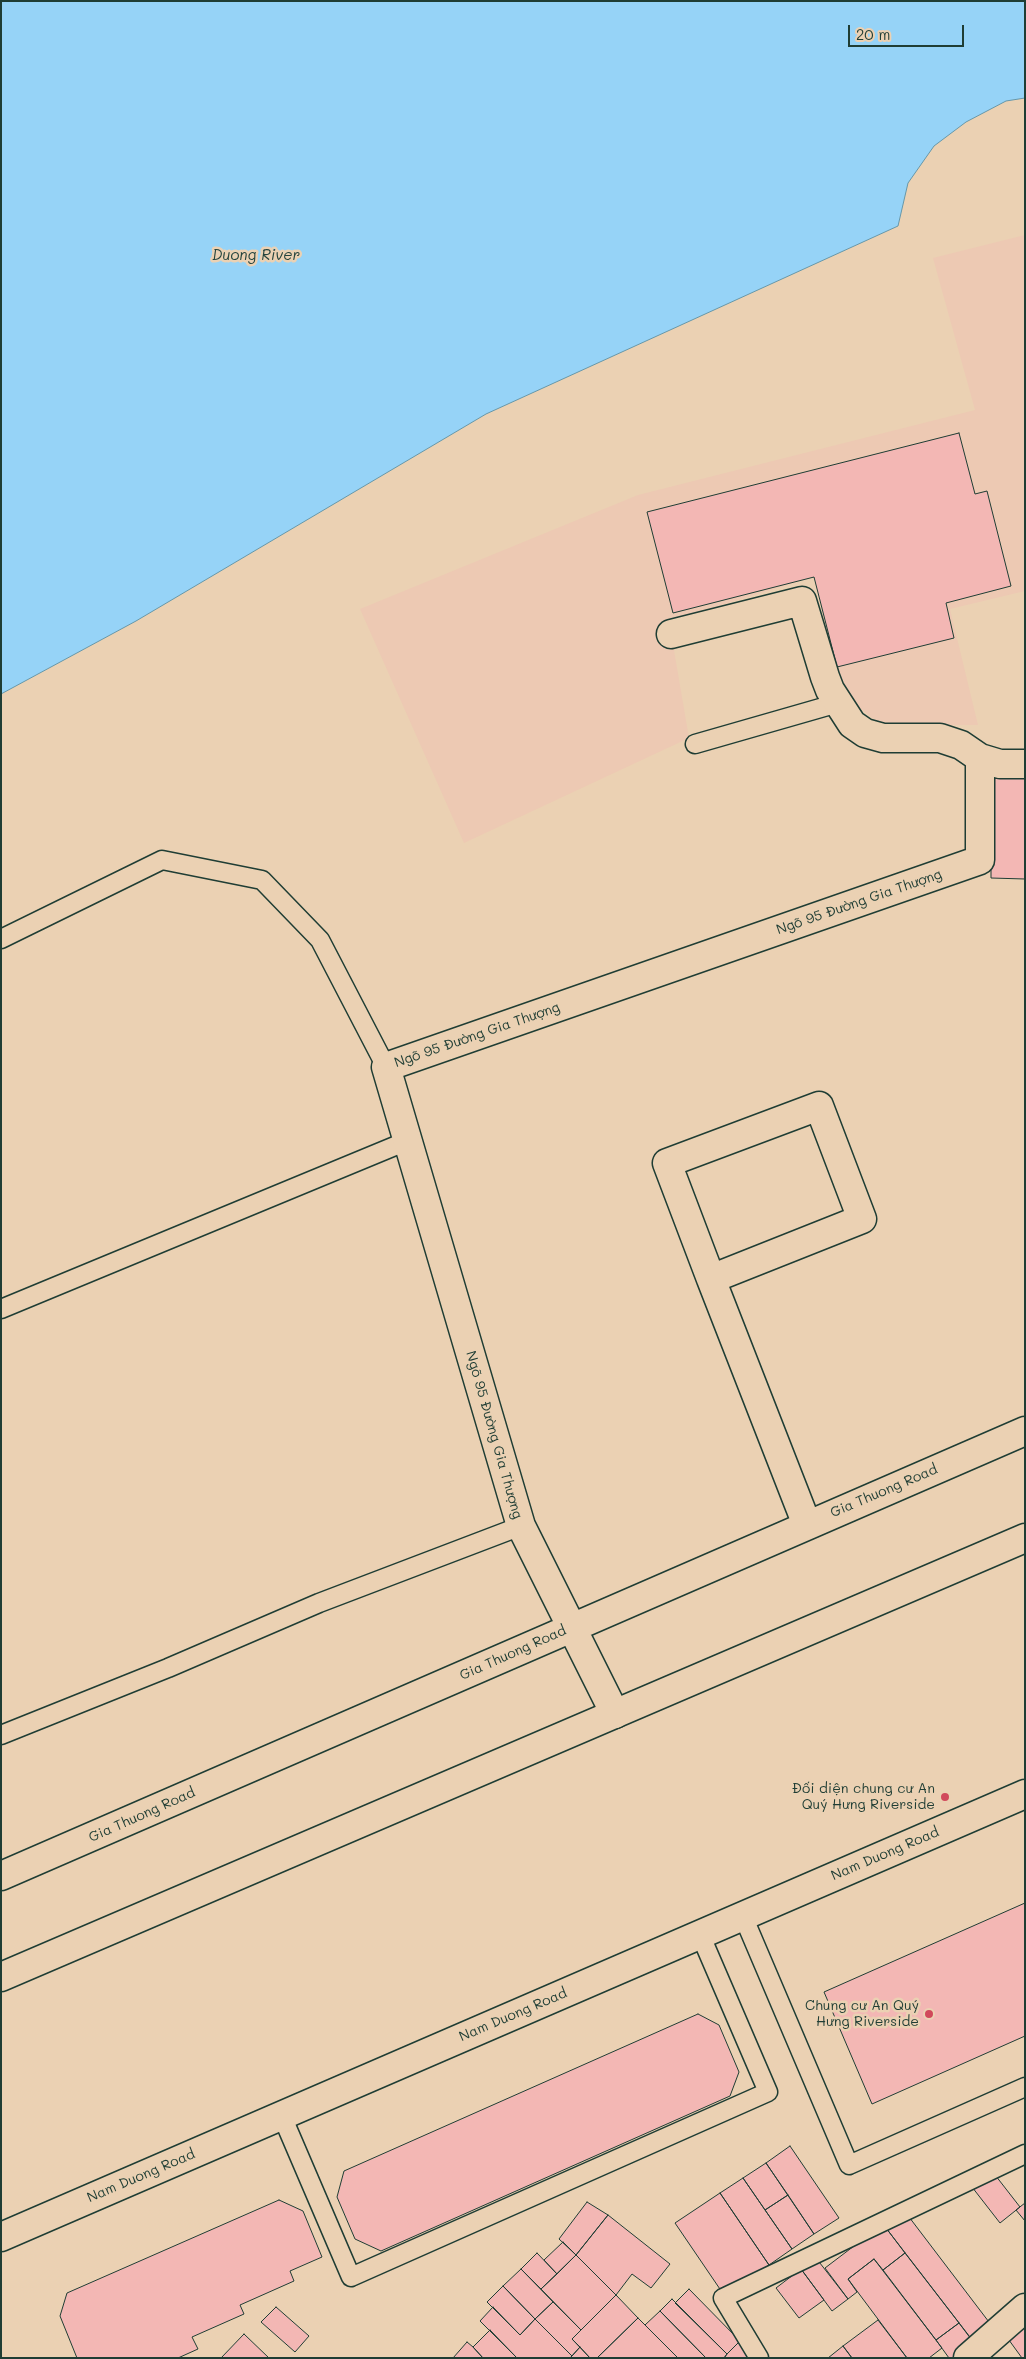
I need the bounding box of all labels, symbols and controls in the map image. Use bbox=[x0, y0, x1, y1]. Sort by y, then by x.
scale bar bbox=[851, 15, 967, 47]
text: 20 m bbox=[856, 24, 890, 44]
water label: Duong River bbox=[212, 246, 300, 264]
street label: Ngõ 95 Đường Gia Thượng bbox=[774, 866, 944, 938]
street label: Ngõ 95 Đường Gia Thượng bbox=[392, 999, 562, 1071]
street label: Ngõ 95 Đường Gia Thượng bbox=[462, 1349, 526, 1521]
street label: Gia Thuong Road bbox=[828, 1461, 940, 1521]
street label: Gia Thuong Road bbox=[457, 1622, 569, 1684]
place label: Đối diện chung cư An Quý Hưng Riverside bbox=[792, 1781, 935, 1814]
street label: Gia Thuong Road bbox=[86, 1784, 198, 1846]
marker: Đối diện chung cư An Quý Hưng Riverside bbox=[939, 1791, 951, 1803]
street label: Nam Duong Road bbox=[829, 1824, 941, 1884]
street label: Nam Duong Road bbox=[457, 1985, 569, 2045]
place label: Chung cư An Quý Hưng Riverside bbox=[805, 1998, 919, 2030]
marker: Chung cư An Quý Hưng Riverside bbox=[923, 2008, 935, 2020]
street label: Nam Duong Road bbox=[85, 2146, 197, 2206]

